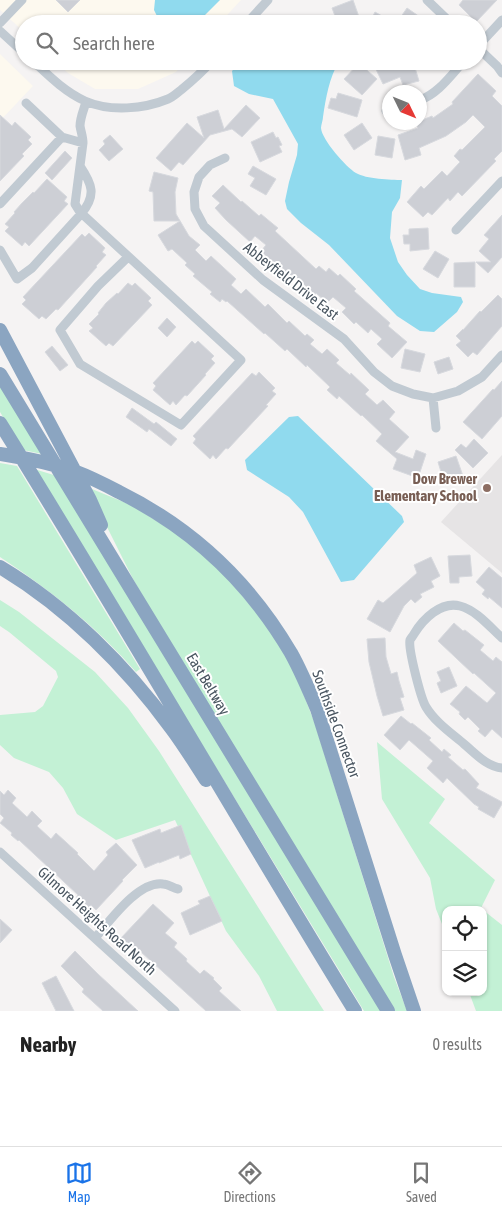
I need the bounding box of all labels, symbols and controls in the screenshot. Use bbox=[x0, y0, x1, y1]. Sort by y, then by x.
search box bbox=[15, 15, 487, 70]
icon: search bbox=[33, 29, 61, 57]
text: Search here bbox=[73, 32, 155, 54]
north arrow bbox=[382, 85, 427, 130]
street label: Abbeyfield Drive East bbox=[240, 238, 342, 323]
place label: Dow Brewer Elementary School bbox=[374, 470, 478, 504]
marker: Dow Brewer Elementary School bbox=[481, 482, 493, 494]
street label: East Beltway bbox=[183, 650, 234, 718]
street label: Southside Connector bbox=[309, 668, 364, 780]
street label: Gilmore Heights Road North bbox=[35, 863, 160, 978]
map controls bbox=[442, 906, 487, 996]
button: locate bbox=[442, 906, 487, 951]
button: layers bbox=[442, 951, 487, 996]
text: Nearby bbox=[20, 1032, 76, 1056]
text: 0 results bbox=[432, 1035, 482, 1053]
tab: Map bbox=[65, 1159, 93, 1205]
tab: Directions bbox=[223, 1159, 276, 1205]
tab: Saved bbox=[406, 1159, 437, 1205]

